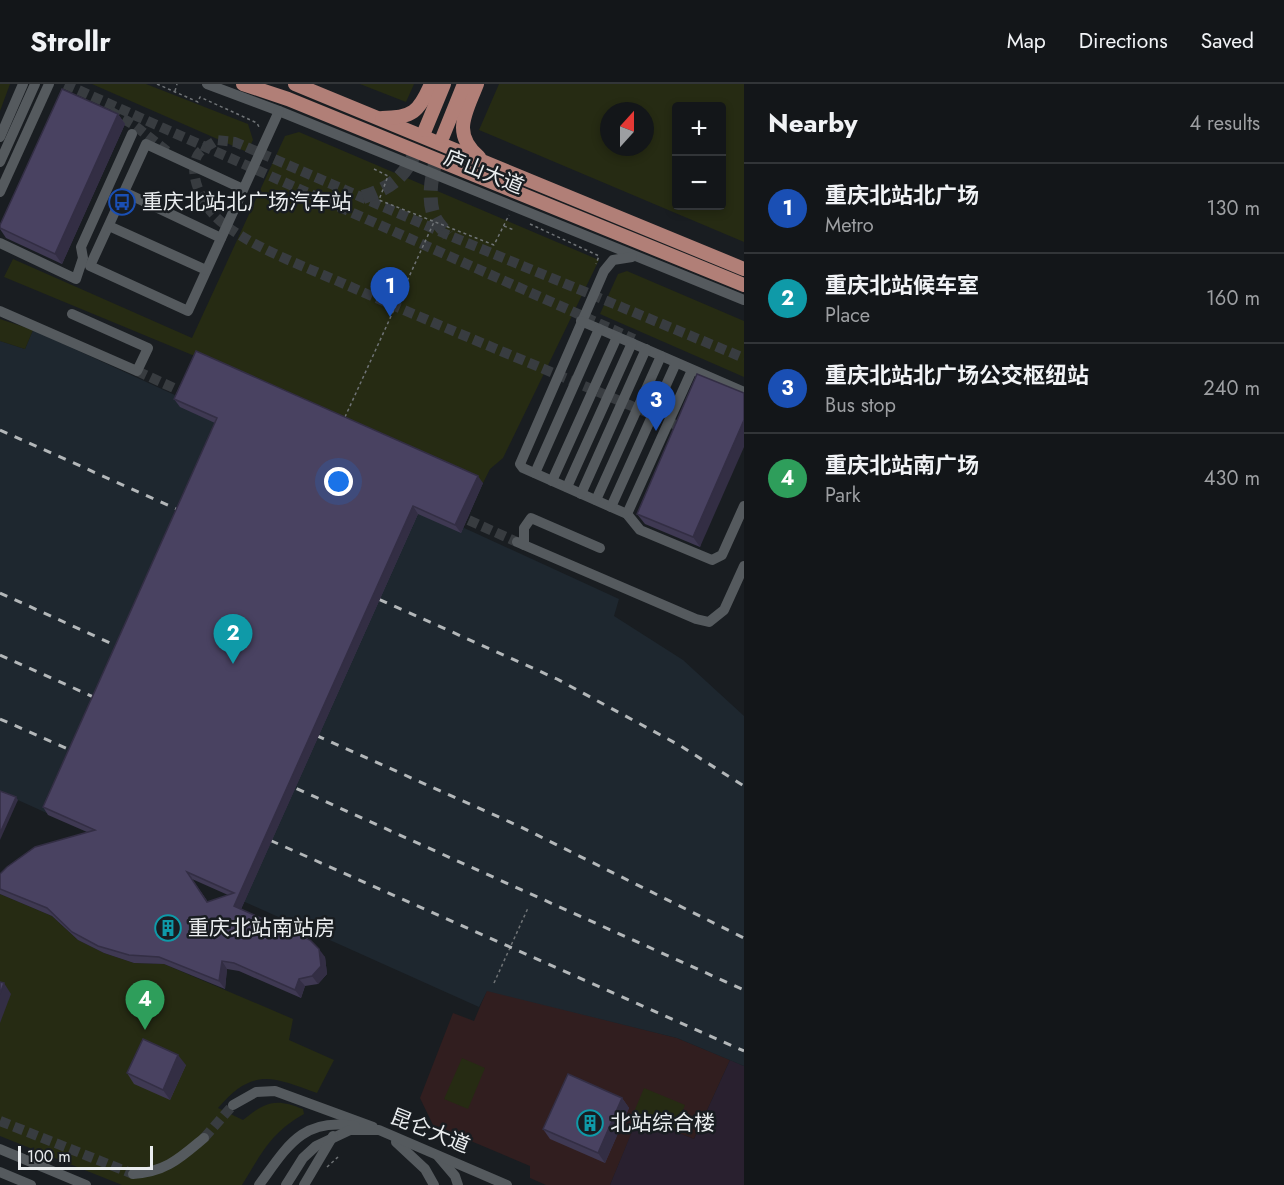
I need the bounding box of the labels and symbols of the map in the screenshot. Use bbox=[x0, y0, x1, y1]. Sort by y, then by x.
north arrow bbox=[600, 102, 654, 156]
street label: 庐山大道 bbox=[439, 142, 529, 202]
bus stop icon: 重庆北站北广场汽车站 bbox=[107, 187, 137, 217]
place label: 重庆北站北广场汽车站 bbox=[142, 187, 352, 217]
pin: 1 bbox=[370, 268, 410, 317]
pin: 3 bbox=[636, 382, 676, 431]
your location bbox=[324, 467, 353, 496]
pin: 2 bbox=[214, 614, 252, 664]
building icon: 重庆北站南站房 bbox=[153, 913, 183, 943]
place label: 重庆北站南站房 bbox=[188, 913, 335, 943]
pin: 4 bbox=[126, 980, 164, 1030]
street label: 昆仑大道 bbox=[385, 1101, 475, 1161]
building icon: 北站综合楼 bbox=[575, 1108, 605, 1138]
place label: 北站综合楼 bbox=[610, 1108, 715, 1138]
scale bar bbox=[18, 1143, 153, 1170]

